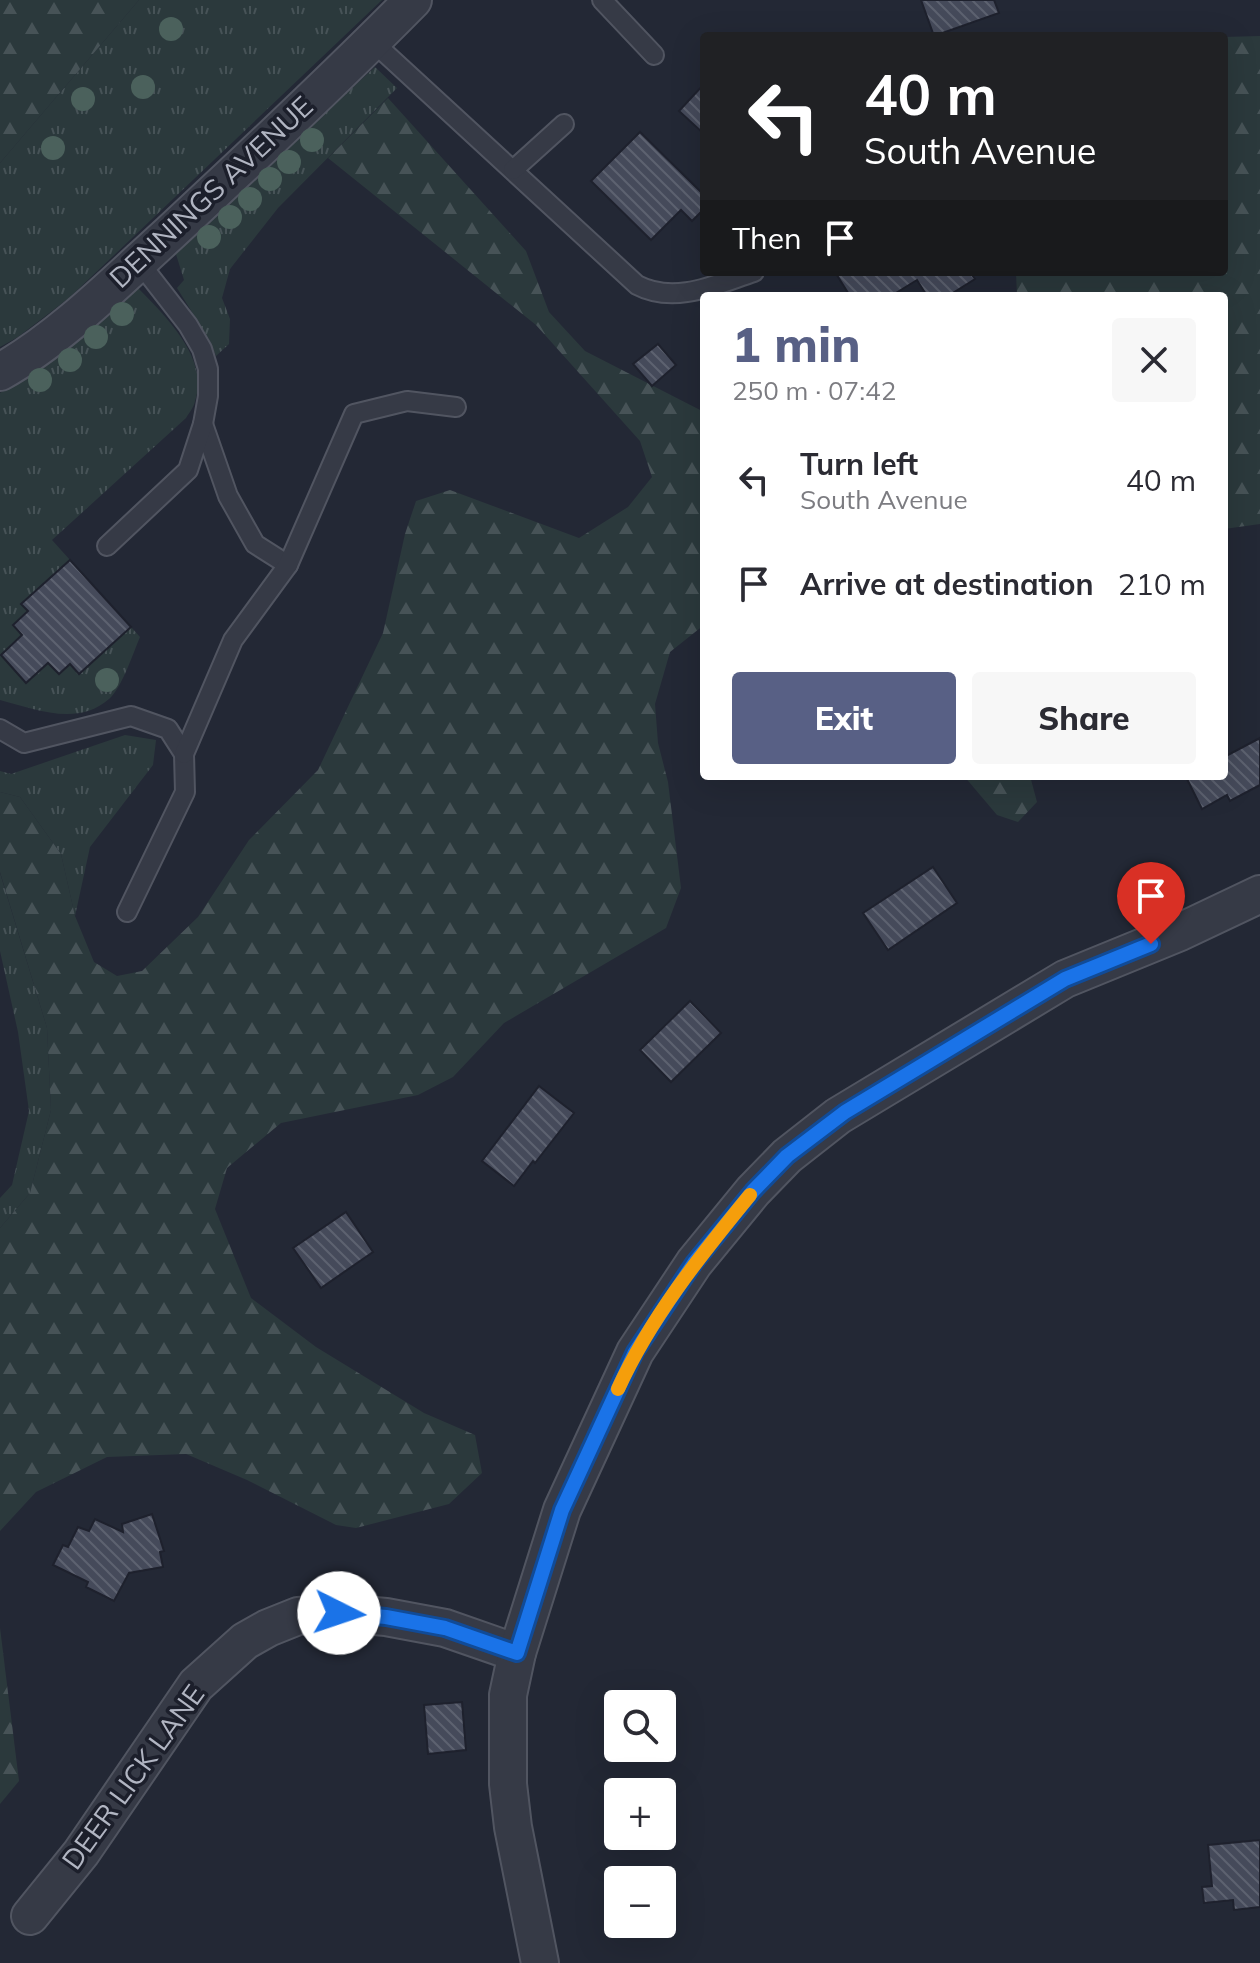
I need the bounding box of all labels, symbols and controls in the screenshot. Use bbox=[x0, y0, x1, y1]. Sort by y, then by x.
text: 40 m bbox=[864, 59, 997, 129]
icon: left bbox=[732, 64, 836, 168]
street label: DENNINGS AVENUE bbox=[102, 88, 320, 295]
text: South Avenue bbox=[864, 128, 1096, 173]
icon: arrive bbox=[818, 216, 862, 260]
text: Then bbox=[732, 219, 802, 257]
text: 1 min bbox=[732, 314, 861, 374]
button: close bbox=[1112, 318, 1196, 402]
text: 250 m · 07:42 bbox=[732, 374, 896, 407]
text: Turn left bbox=[800, 445, 918, 483]
icon: left bbox=[732, 458, 776, 502]
text: 40 m bbox=[1126, 461, 1196, 499]
text: South Avenue bbox=[800, 483, 968, 516]
icon: arrive bbox=[732, 562, 776, 606]
text: Arrive at destination bbox=[800, 565, 1094, 603]
text: 210 m bbox=[1118, 565, 1206, 603]
button: Exit bbox=[732, 672, 956, 764]
button: Share bbox=[972, 672, 1196, 764]
pin bbox=[1117, 862, 1185, 944]
icon: arrive bbox=[1129, 874, 1173, 918]
position arrow bbox=[297, 1571, 381, 1655]
street label: DEER LICK LANE bbox=[54, 1677, 211, 1876]
map controls bbox=[604, 1690, 676, 1938]
button: search bbox=[604, 1690, 676, 1762]
button: + bbox=[604, 1778, 676, 1850]
button: − bbox=[604, 1866, 676, 1938]

